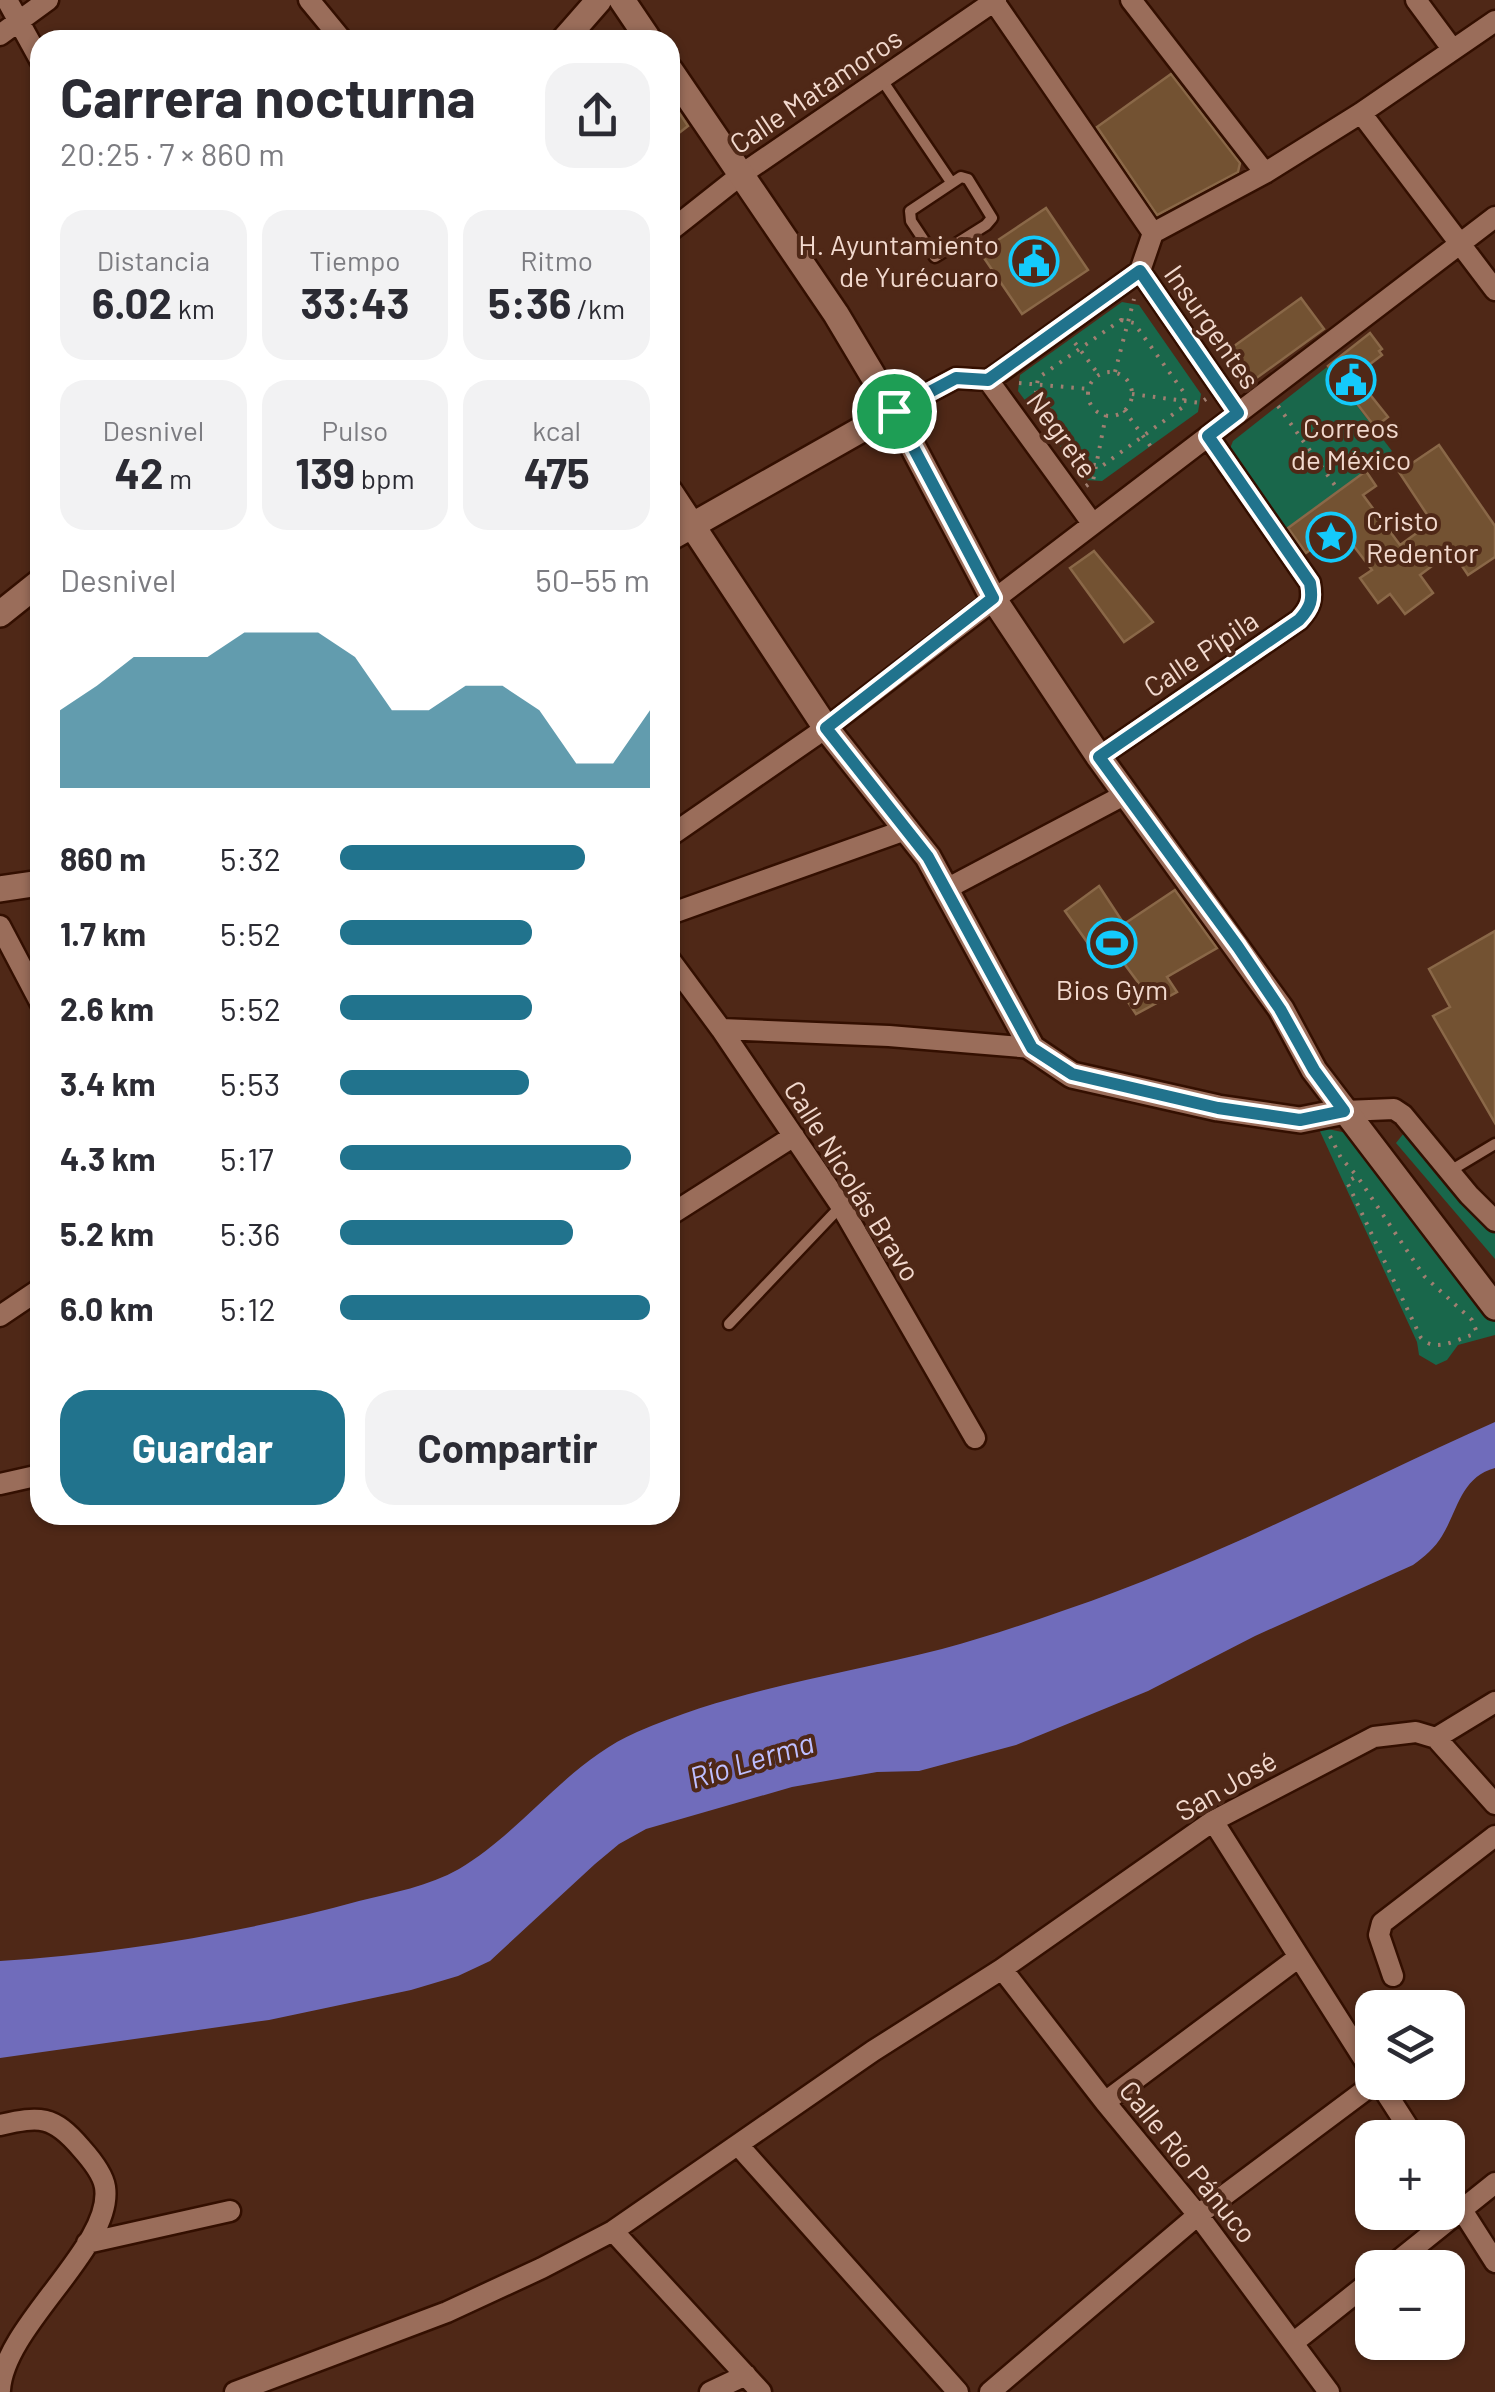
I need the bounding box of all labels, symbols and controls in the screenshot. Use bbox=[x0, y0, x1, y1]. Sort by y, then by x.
street label: Calle Matamoros bbox=[723, 20, 908, 160]
text: Carrera nocturna bbox=[60, 63, 476, 129]
button: share bbox=[545, 63, 650, 168]
text: 20:25 · 7 × 860 m bbox=[60, 134, 285, 172]
place label: H. Ayuntamiento de Yurécuaro bbox=[798, 227, 999, 293]
public building icon: H. Ayuntamiento de Yurécuaro bbox=[1008, 235, 1060, 287]
text: Distancia bbox=[97, 243, 210, 277]
text: Tiempo bbox=[309, 243, 401, 277]
text: Ritmo bbox=[520, 243, 593, 277]
street label: Insurgentes bbox=[1158, 258, 1268, 395]
text: 6.02 bbox=[92, 277, 172, 327]
text: 33:43 bbox=[301, 277, 409, 327]
text: 5:36 bbox=[488, 277, 571, 327]
text: km bbox=[172, 291, 215, 325]
text: /km bbox=[571, 291, 625, 325]
public building icon: Correos de México bbox=[1325, 354, 1377, 406]
pin bbox=[852, 369, 937, 454]
icon: arrive bbox=[867, 384, 922, 439]
street label: Negrete bbox=[1020, 385, 1105, 484]
place label: Correos de México bbox=[1291, 410, 1411, 476]
text: Desnivel bbox=[102, 413, 204, 447]
text: Pulso bbox=[322, 413, 388, 447]
text: kcal bbox=[532, 413, 581, 447]
text: 42 bbox=[114, 447, 163, 497]
text: 139 bbox=[295, 447, 355, 497]
text: 475 bbox=[524, 447, 590, 497]
text: m bbox=[163, 461, 192, 495]
text: bpm bbox=[355, 461, 415, 495]
place label: Cristo Redentor bbox=[1366, 503, 1479, 569]
place icon: Cristo Redentor bbox=[1305, 511, 1357, 563]
text: Desnivel bbox=[60, 560, 176, 598]
text: 50–55 m bbox=[535, 560, 650, 598]
street label: Calle Pípila bbox=[1137, 603, 1264, 704]
text: 860 m bbox=[60, 839, 146, 877]
text: 5:32 bbox=[220, 839, 281, 877]
text: 1.7 km bbox=[60, 914, 146, 952]
text: 5:52 bbox=[220, 914, 281, 952]
sports icon: Bios Gym bbox=[1086, 917, 1138, 969]
place label: Bios Gym bbox=[1056, 972, 1168, 1006]
text: 2.6 km bbox=[60, 989, 154, 1027]
text: 5:52 bbox=[220, 989, 281, 1027]
text: 3.4 km bbox=[60, 1064, 155, 1102]
text: 5:53 bbox=[220, 1064, 280, 1102]
street label: Calle Nicolás Bravo bbox=[777, 1074, 928, 1287]
text: 4.3 km bbox=[60, 1139, 155, 1177]
text: 5:17 bbox=[220, 1139, 274, 1177]
text: 5.2 km bbox=[60, 1214, 154, 1252]
text: 5:36 bbox=[220, 1214, 280, 1252]
text: 6.0 km bbox=[60, 1289, 153, 1327]
text: 5:12 bbox=[220, 1289, 276, 1327]
button: Guardar bbox=[60, 1390, 345, 1505]
button: Compartir bbox=[365, 1390, 650, 1505]
water label: Río Lerma bbox=[685, 1723, 818, 1795]
street label: San José bbox=[1169, 1743, 1282, 1828]
map controls bbox=[1355, 1990, 1465, 2360]
button: layers bbox=[1355, 1990, 1465, 2100]
street label: Calle Río Pánuco bbox=[1113, 2073, 1265, 2249]
button: + bbox=[1355, 2120, 1465, 2230]
button: − bbox=[1355, 2250, 1465, 2360]

